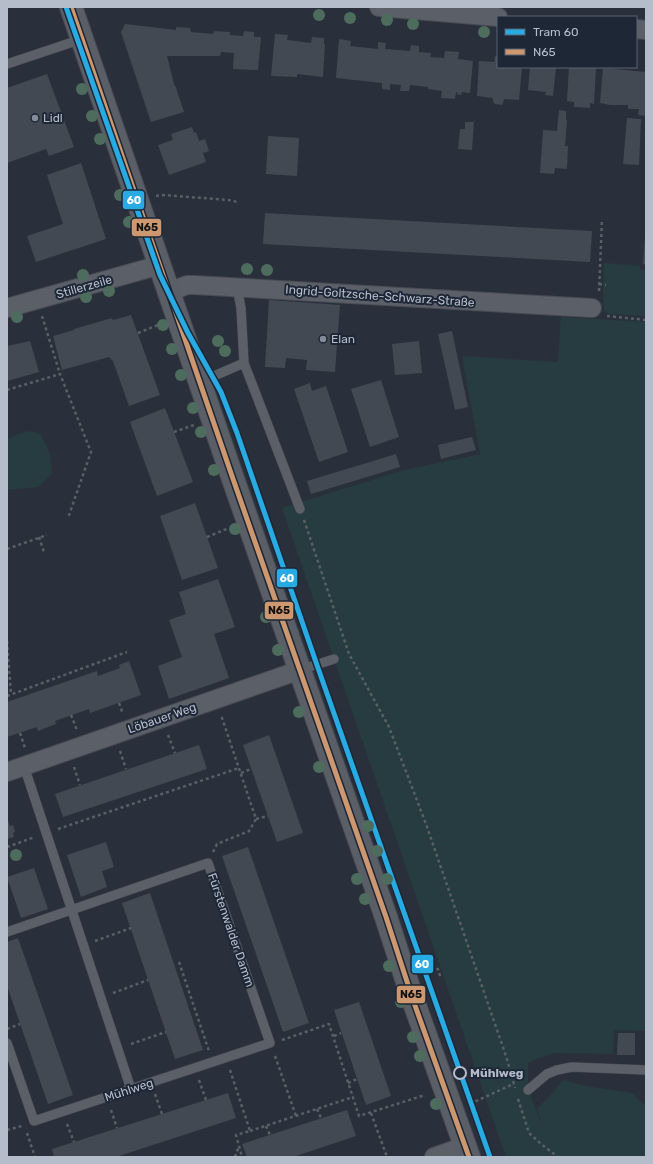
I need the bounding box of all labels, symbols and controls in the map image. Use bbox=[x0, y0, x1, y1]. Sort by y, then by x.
legend bbox=[497, 16, 637, 68]
text: Tram 60 bbox=[533, 25, 579, 39]
text: N65 bbox=[533, 45, 556, 59]
place label: Lidl bbox=[43, 111, 63, 125]
marker: Lidl bbox=[30, 113, 40, 123]
line badge: 60 bbox=[122, 190, 145, 210]
text: 60 bbox=[127, 194, 141, 207]
line badge: N65 bbox=[131, 218, 162, 237]
text: N65 bbox=[136, 221, 158, 234]
street label: Stillerzeile bbox=[54, 272, 114, 302]
street label: Ingrid-Goltzsche-Schwarz-Straße bbox=[285, 282, 475, 310]
place label: Elan bbox=[331, 332, 355, 346]
marker: Elan bbox=[318, 334, 328, 344]
line badge: 60 bbox=[276, 568, 298, 588]
text: 60 bbox=[280, 572, 294, 585]
line badge: N65 bbox=[264, 601, 294, 620]
text: N65 bbox=[268, 604, 290, 617]
street label: Löbauer Weg bbox=[126, 700, 198, 736]
street label: Fürstenwalder Damm bbox=[205, 871, 257, 989]
line badge: 60 bbox=[411, 954, 434, 974]
text: 60 bbox=[415, 958, 429, 971]
line badge: N65 bbox=[396, 985, 426, 1004]
text: N65 bbox=[400, 988, 422, 1001]
marker: Mühlweg bbox=[453, 1066, 467, 1080]
place label: Mühlweg bbox=[470, 1066, 523, 1080]
street label: Mühlweg bbox=[103, 1076, 155, 1104]

